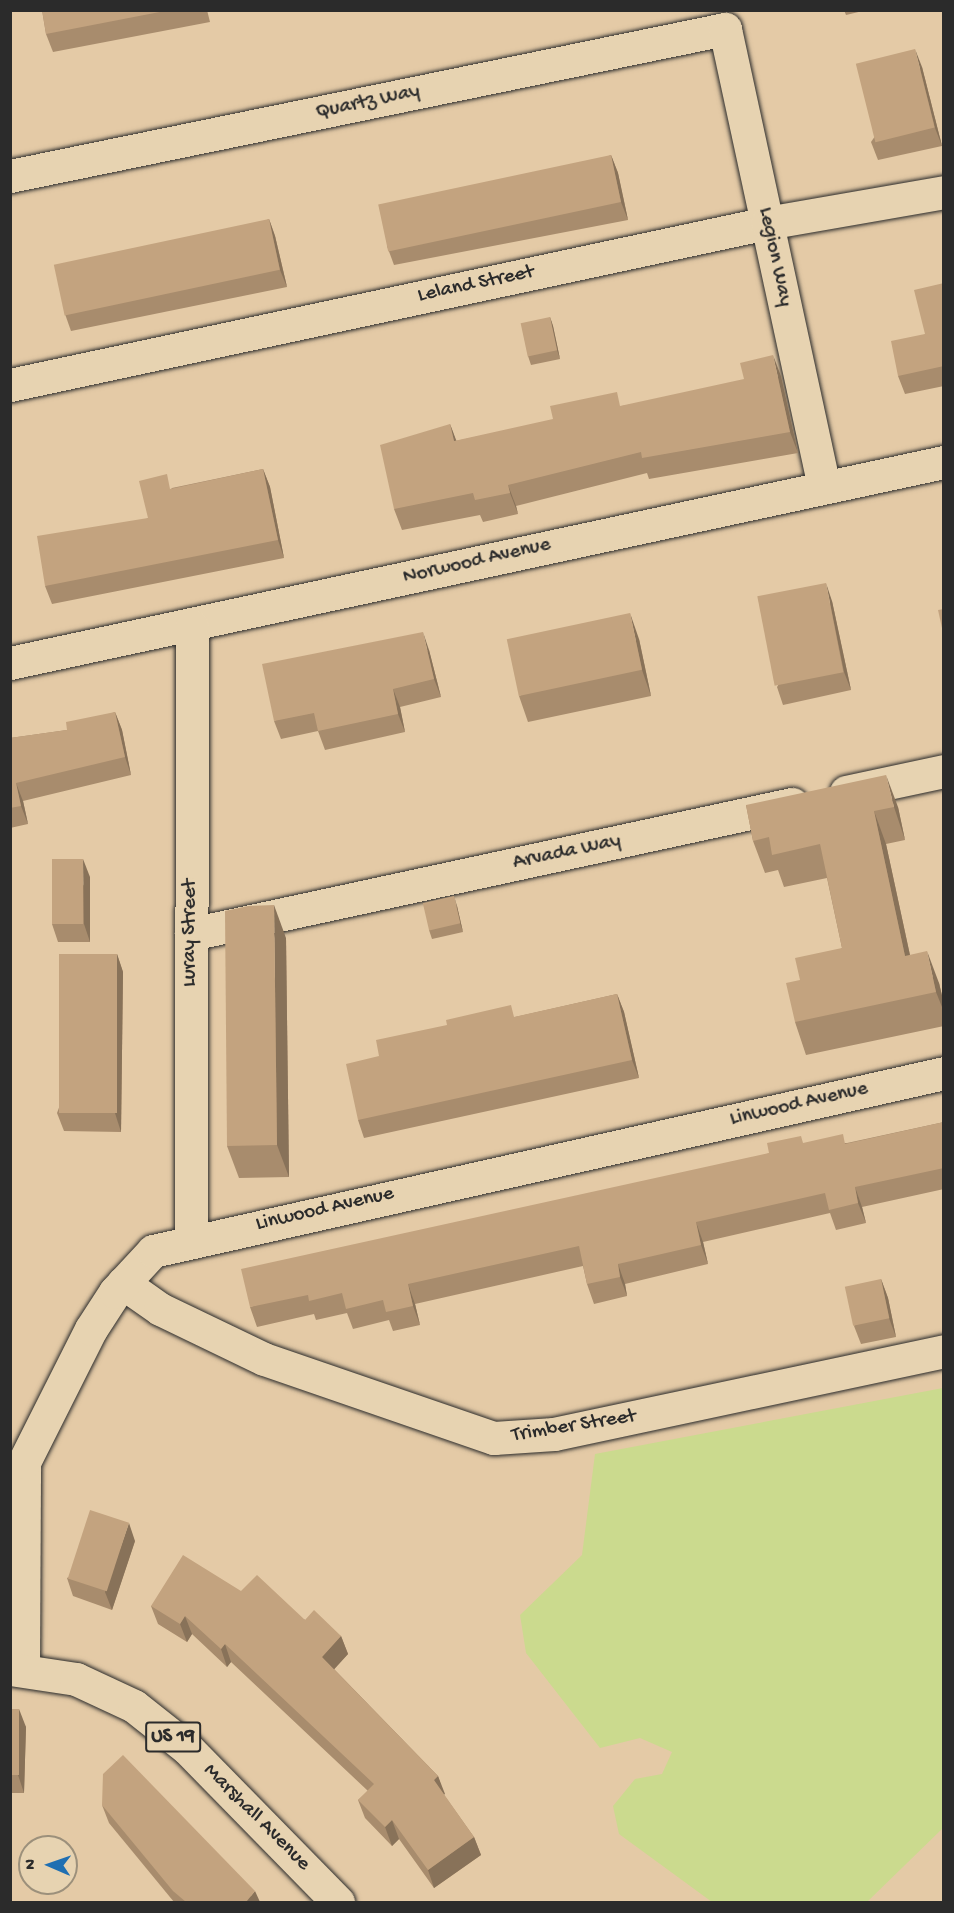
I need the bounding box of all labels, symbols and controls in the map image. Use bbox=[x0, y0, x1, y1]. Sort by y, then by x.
street label: Quartz Way bbox=[314, 80, 422, 126]
street label: Legion Way bbox=[751, 205, 797, 309]
street label: Leland Street bbox=[416, 260, 536, 310]
street label: Norwood Avenue bbox=[401, 533, 553, 591]
street label: Arvada Way bbox=[511, 829, 623, 877]
street label: Luray Street bbox=[178, 879, 204, 987]
street label: Linwood Avenue bbox=[728, 1077, 870, 1133]
street label: Linwood Avenue bbox=[254, 1182, 396, 1238]
street label: Trimber Street bbox=[510, 1405, 638, 1449]
road number: US 19 bbox=[144, 1720, 201, 1754]
street label: Marshall Avenue bbox=[197, 1759, 315, 1877]
north arrow bbox=[18, 1835, 78, 1895]
text: N bbox=[22, 1859, 41, 1870]

